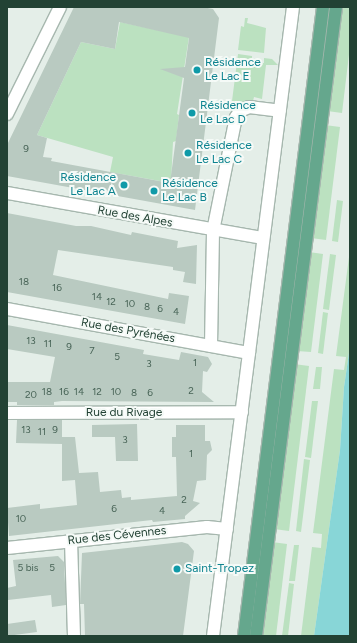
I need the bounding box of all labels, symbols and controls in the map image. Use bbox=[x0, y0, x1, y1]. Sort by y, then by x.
place label: Résidence Le Lac E bbox=[205, 56, 261, 84]
marker: Résidence Le Lac E bbox=[192, 65, 202, 75]
place label: Résidence Le Lac D bbox=[200, 99, 256, 127]
marker: Résidence Le Lac D bbox=[187, 108, 197, 118]
place label: Résidence Le Lac C bbox=[196, 139, 252, 167]
house number: 9 bbox=[23, 143, 29, 155]
marker: Résidence Le Lac C bbox=[183, 148, 193, 158]
place label: Résidence Le Lac A bbox=[60, 171, 116, 199]
place label: Résidence Le Lac B bbox=[162, 177, 218, 205]
marker: Résidence Le Lac A bbox=[119, 180, 129, 190]
marker: Résidence Le Lac B bbox=[149, 186, 159, 196]
street label: Rue des Alpes bbox=[96, 203, 174, 231]
house number: 18 bbox=[19, 276, 29, 288]
house number: 16 bbox=[52, 282, 62, 294]
house number: 14 bbox=[92, 291, 102, 303]
house number: 12 bbox=[106, 296, 116, 308]
house number: 10 bbox=[125, 298, 135, 310]
house number: 8 bbox=[144, 301, 150, 313]
house number: 6 bbox=[157, 303, 163, 315]
house number: 4 bbox=[173, 306, 179, 318]
street label: Rue des Pyrénées bbox=[80, 316, 176, 346]
house number: 13 bbox=[26, 335, 36, 347]
house number: 11 bbox=[44, 338, 52, 350]
house number: 9 bbox=[66, 341, 72, 353]
house number: 7 bbox=[89, 345, 95, 357]
house number: 5 bbox=[114, 351, 120, 363]
house number: 1 bbox=[193, 357, 197, 369]
house number: 3 bbox=[146, 358, 152, 370]
house number: 2 bbox=[188, 385, 194, 397]
house number: 18 bbox=[42, 386, 52, 398]
house number: 16 bbox=[59, 386, 69, 398]
house number: 14 bbox=[74, 386, 84, 398]
house number: 12 bbox=[92, 386, 102, 398]
house number: 10 bbox=[111, 386, 121, 398]
house number: 8 bbox=[131, 387, 137, 399]
house number: 6 bbox=[147, 387, 153, 399]
house number: 20 bbox=[25, 389, 37, 401]
street label: Rue du Rivage bbox=[86, 406, 162, 420]
house number: 13 bbox=[21, 424, 31, 436]
house number: 9 bbox=[52, 424, 58, 436]
house number: 11 bbox=[38, 426, 46, 438]
house number: 3 bbox=[122, 434, 128, 446]
house number: 1 bbox=[189, 448, 193, 460]
house number: 2 bbox=[181, 494, 187, 506]
house number: 6 bbox=[111, 503, 117, 515]
house number: 4 bbox=[159, 505, 165, 517]
house number: 10 bbox=[16, 513, 26, 525]
street label: Rue des Cévennes bbox=[67, 524, 167, 548]
house number: 5 bis bbox=[17, 562, 39, 574]
house number: 5 bbox=[49, 562, 55, 574]
place label: Saint-Tropez bbox=[185, 562, 254, 576]
marker: Saint-Tropez bbox=[172, 564, 182, 574]

